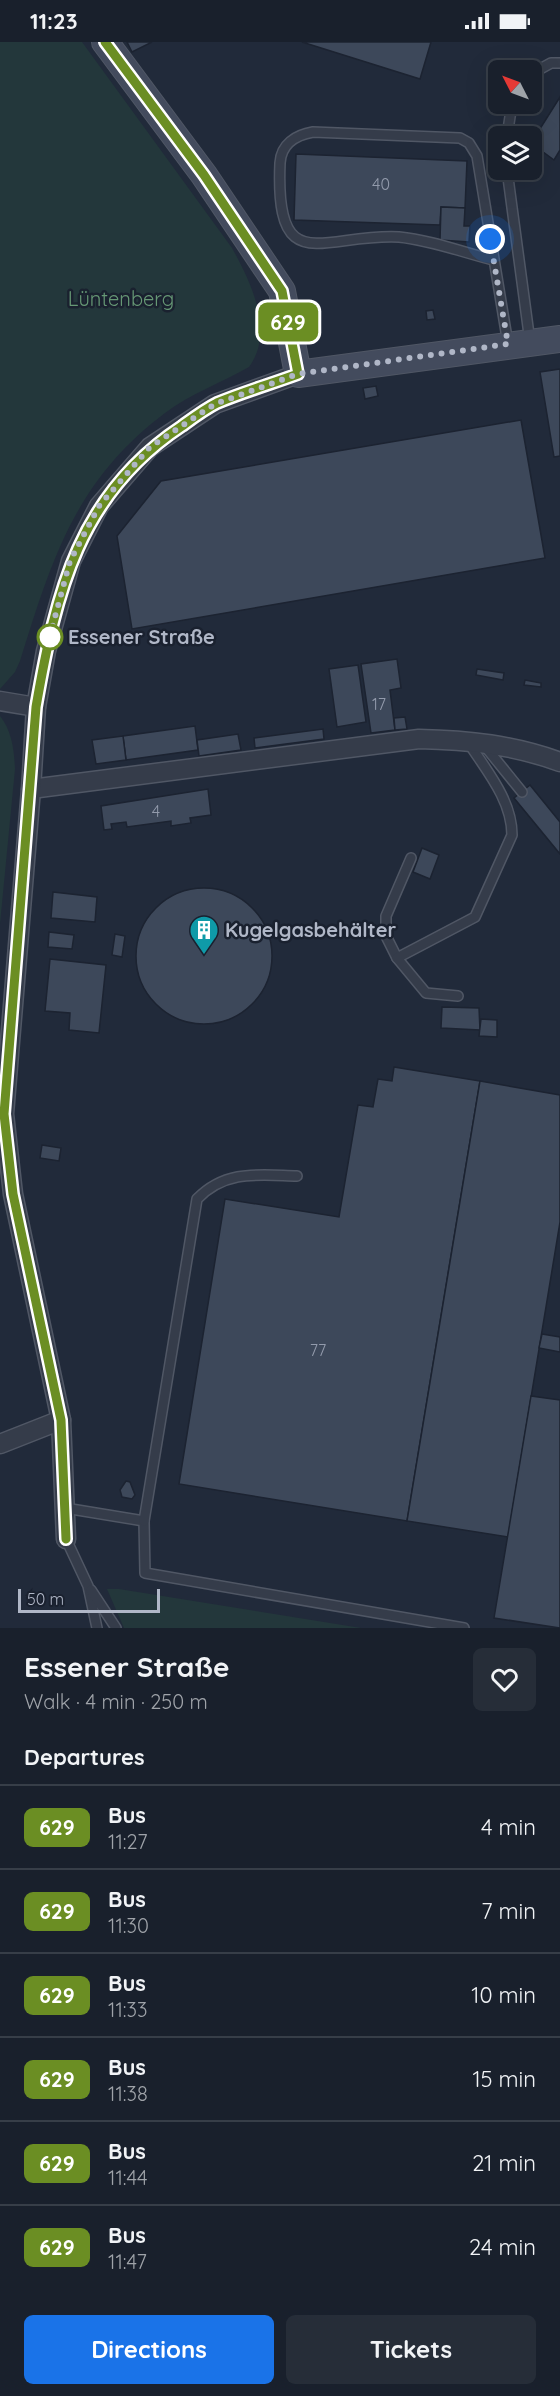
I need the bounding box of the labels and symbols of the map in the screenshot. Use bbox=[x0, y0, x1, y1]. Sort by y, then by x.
north arrow bbox=[488, 60, 542, 114]
house number: 40 bbox=[372, 174, 390, 194]
your location bbox=[475, 224, 505, 254]
park label: Lüntenberg bbox=[68, 286, 174, 311]
line badge: 629 bbox=[254, 302, 322, 342]
marker: Essener Straße bbox=[37, 624, 63, 650]
place label: Essener Straße bbox=[68, 624, 215, 649]
house number: 17 bbox=[372, 694, 386, 714]
house number: 4 bbox=[152, 801, 160, 821]
building icon: Kugelgasbehälter bbox=[188, 914, 220, 956]
place label: Kugelgasbehälter bbox=[225, 917, 396, 942]
house number: 77 bbox=[310, 1340, 326, 1360]
scale bar bbox=[18, 1586, 160, 1614]

